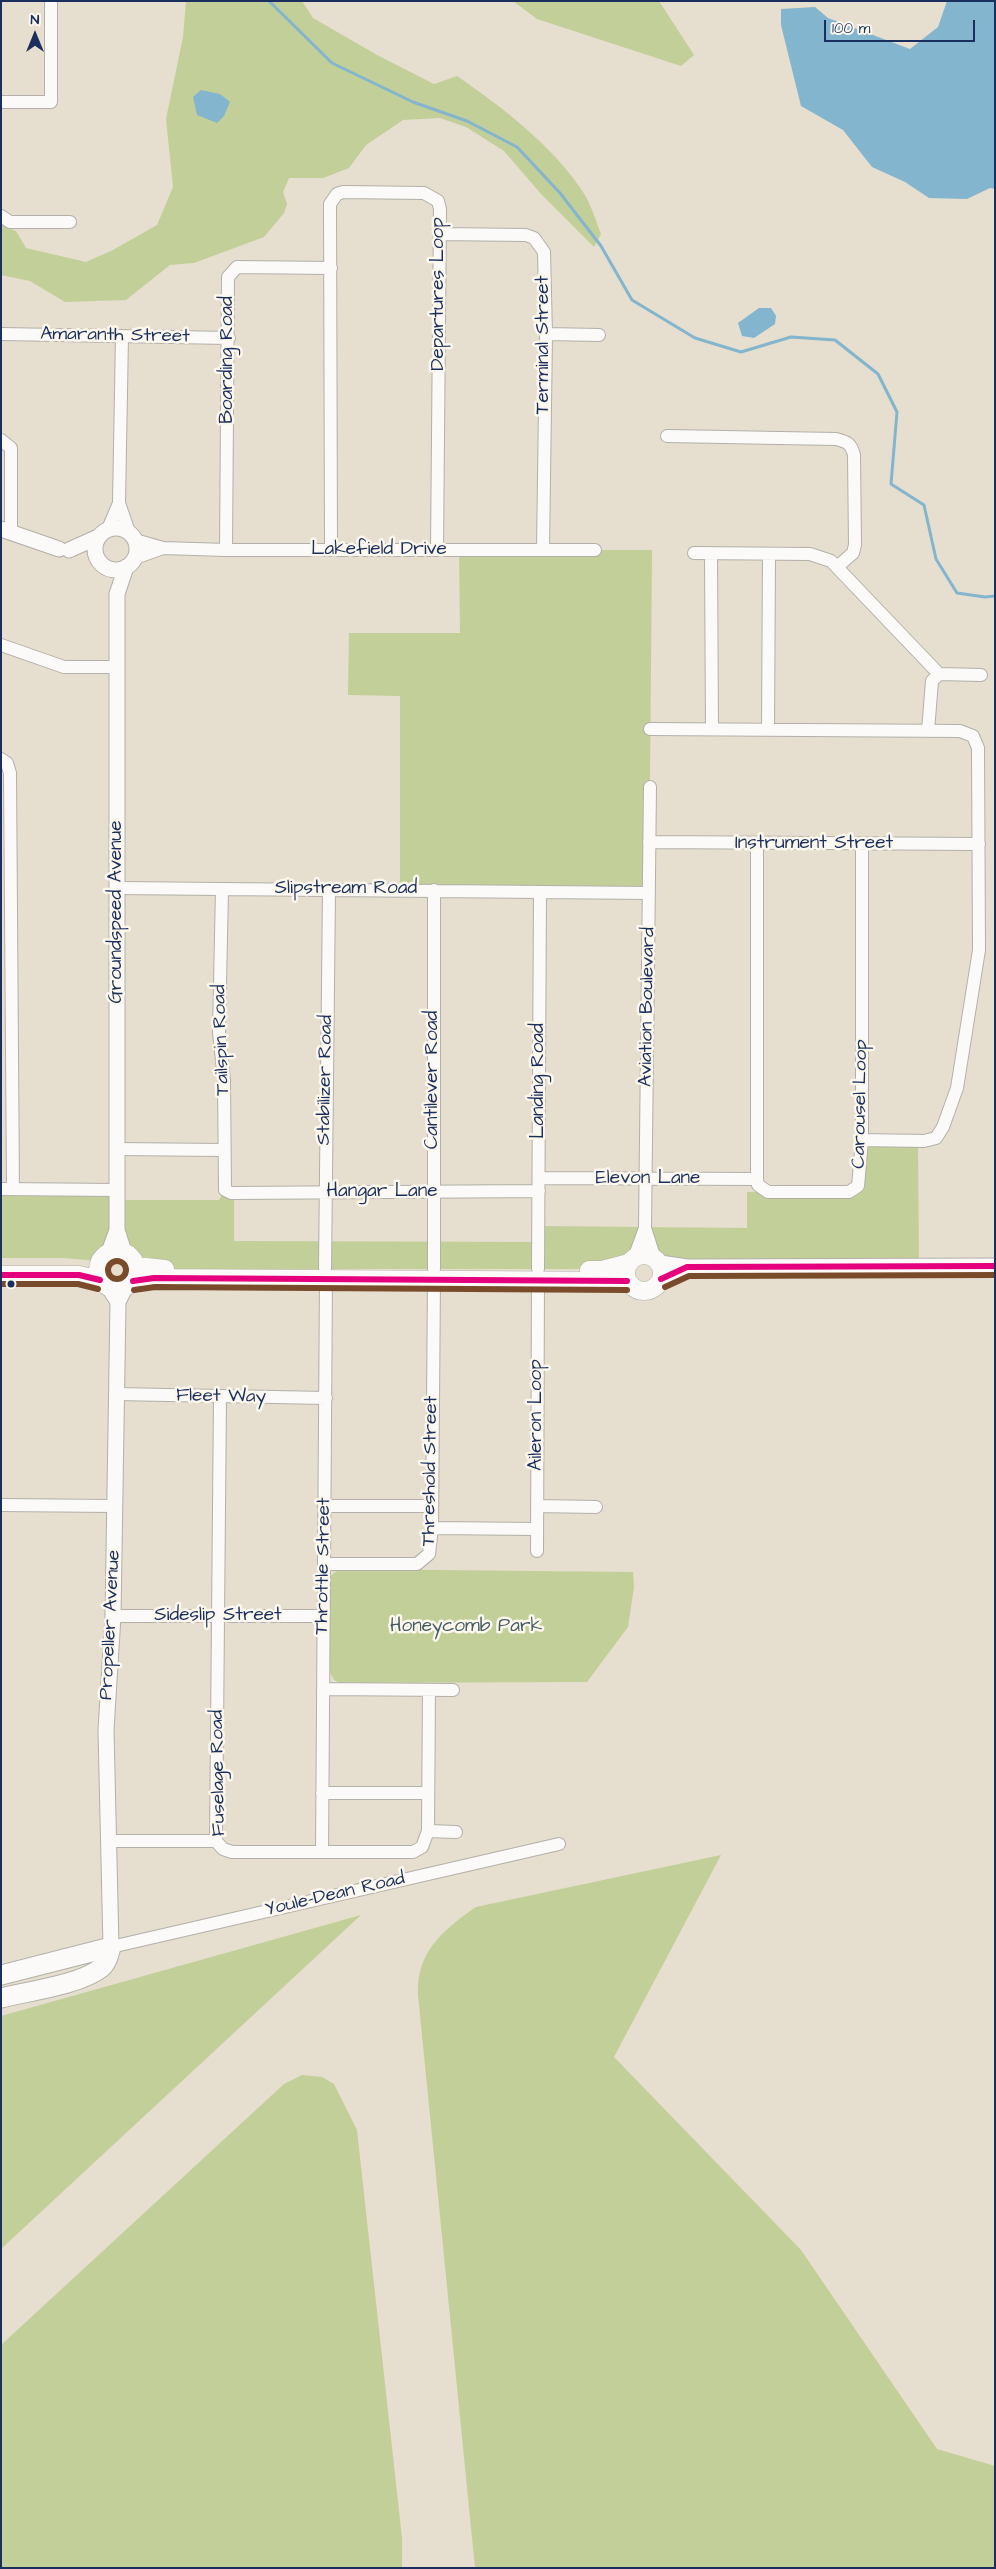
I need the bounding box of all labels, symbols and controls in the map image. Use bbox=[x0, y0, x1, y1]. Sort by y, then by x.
north arrow bbox=[10, 10, 60, 60]
text: N bbox=[31, 10, 39, 30]
scale bar bbox=[826, 10, 977, 42]
text: 100 m bbox=[832, 18, 871, 39]
street label: Departures Loop bbox=[428, 217, 450, 371]
street label: Terminal Street bbox=[533, 276, 555, 414]
street label: Boarding Road bbox=[217, 296, 239, 424]
street label: Amaranth Street bbox=[40, 323, 190, 349]
street label: Lakefield Drive bbox=[311, 539, 447, 561]
street label: Groundspeed Avenue bbox=[106, 821, 128, 1003]
street label: Instrument Street bbox=[735, 833, 893, 855]
street label: Slipstream Road bbox=[275, 878, 417, 900]
street label: Aviation Boulevard bbox=[635, 927, 661, 1087]
street label: Tailspin Road bbox=[209, 984, 235, 1096]
street label: Cantilever Road bbox=[422, 1011, 444, 1149]
street label: Stabilizer Road bbox=[313, 1015, 339, 1145]
street label: Landing Road bbox=[528, 1023, 550, 1139]
street label: Carousel Loop bbox=[848, 1039, 874, 1169]
street label: Elevon Lane bbox=[596, 1168, 700, 1190]
street label: Hangar Lane bbox=[327, 1181, 437, 1203]
unlabelled marker bbox=[6, 1279, 16, 1289]
street label: Aileron Loop bbox=[526, 1359, 548, 1471]
street label: Fleet Way bbox=[176, 1385, 266, 1409]
street label: Threshold Street bbox=[418, 1396, 444, 1546]
street label: Throttle Street bbox=[311, 1497, 337, 1635]
street label: Propeller Avenue bbox=[96, 1549, 126, 1701]
street label: Sideslip Street bbox=[154, 1605, 282, 1627]
park label: Honeycomb Park bbox=[390, 1616, 542, 1638]
street label: Fuselage Road bbox=[206, 1710, 232, 1836]
street label: Youle-Dean Road bbox=[263, 1868, 407, 1922]

